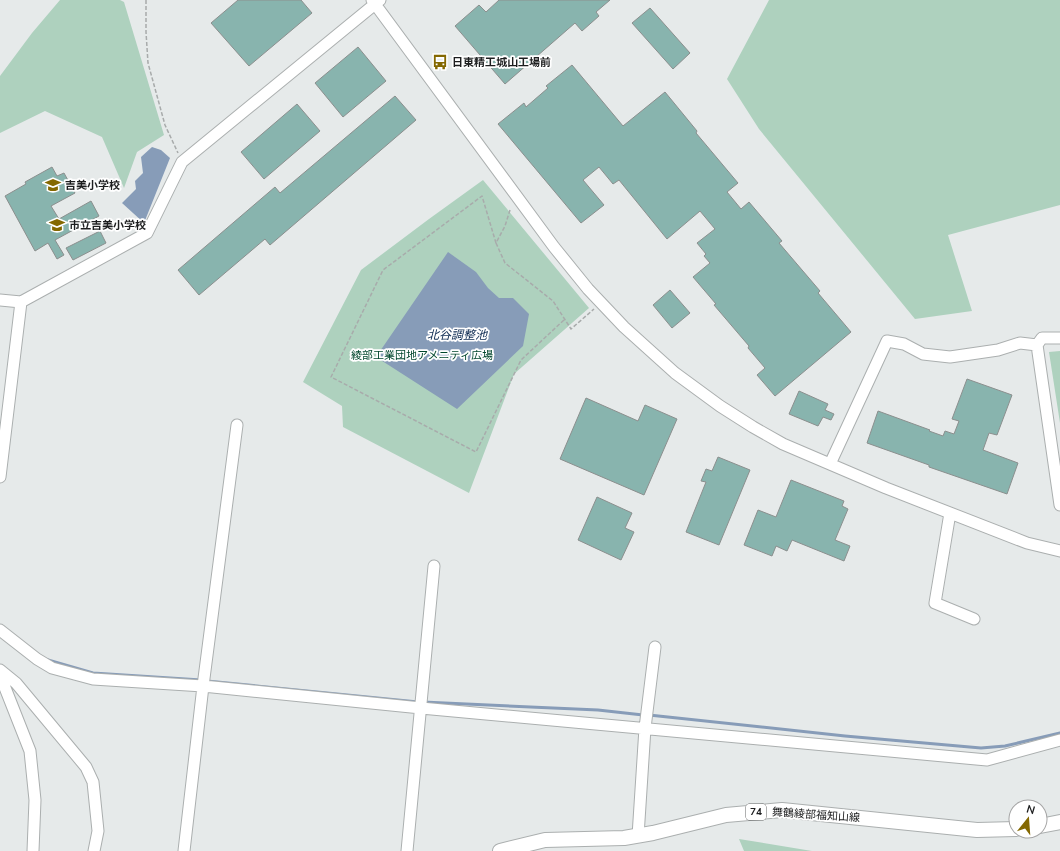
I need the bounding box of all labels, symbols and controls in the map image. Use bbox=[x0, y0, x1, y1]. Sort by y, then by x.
bus stop icon: 日東精工城山工場前 bbox=[431, 53, 449, 71]
place label: 日東精工城山工場前 bbox=[452, 55, 551, 70]
school or university icon: 吉美小学校 bbox=[44, 176, 62, 194]
place label: 吉美小学校 bbox=[65, 178, 120, 193]
school or university icon: 市立吉美小学校 bbox=[48, 216, 66, 234]
place label: 市立吉美小学校 bbox=[69, 218, 146, 233]
water label: 北谷調整池 bbox=[427, 327, 488, 343]
park label: 綾部工業団地アメニティ広場 bbox=[351, 348, 493, 363]
north arrow bbox=[1008, 799, 1048, 839]
text: N bbox=[1025, 802, 1037, 818]
road number: 74 bbox=[746, 804, 766, 820]
street label: 舞鶴綾部福知山線 bbox=[772, 804, 860, 826]

